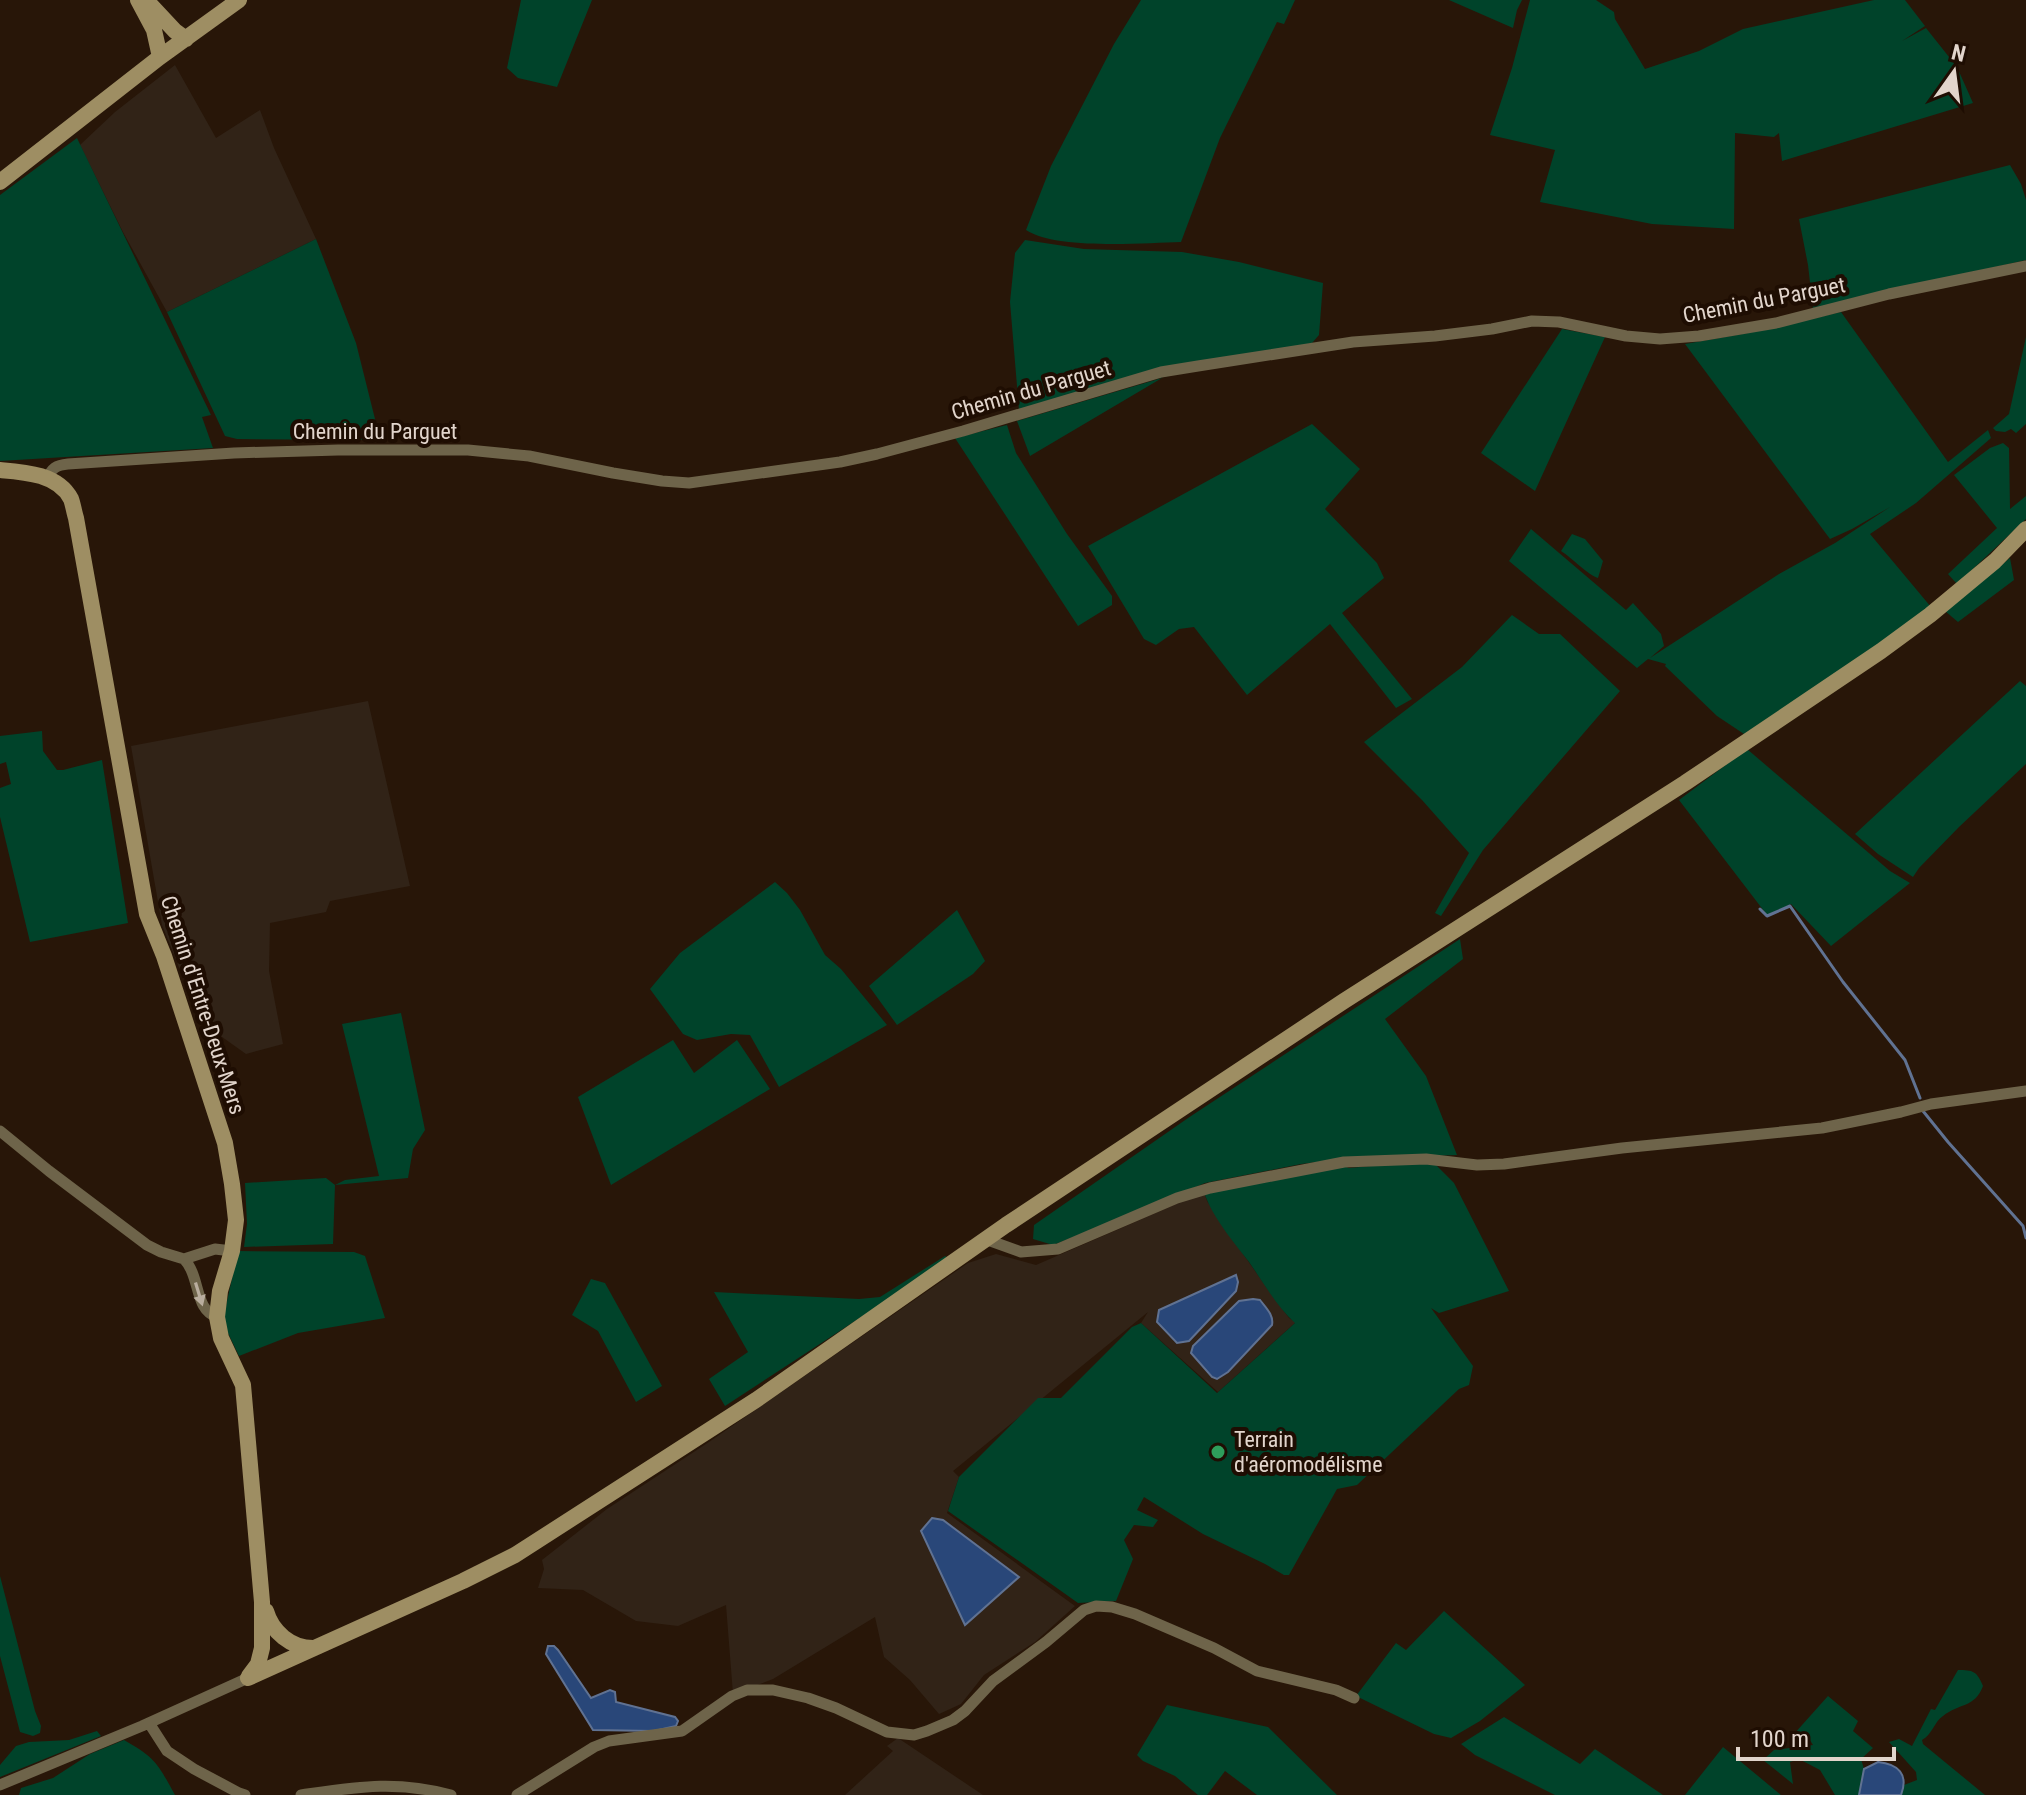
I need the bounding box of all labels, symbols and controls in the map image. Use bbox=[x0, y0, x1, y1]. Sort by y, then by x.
north arrow bbox=[1914, 32, 1994, 112]
text: N bbox=[1949, 39, 1968, 67]
street label: Chemin du Parguet bbox=[1681, 272, 1847, 328]
street label: Chemin du Parguet bbox=[948, 355, 1114, 425]
street label: Chemin du Parguet bbox=[293, 419, 457, 444]
street label: Chemin d'Entre-Deux-Mers bbox=[156, 893, 250, 1117]
one-way arrow bbox=[193, 1282, 206, 1306]
place label: Terrain d'aéromodélisme bbox=[1234, 1427, 1382, 1477]
marker: Terrain d'aéromodélisme bbox=[1209, 1443, 1227, 1461]
scale bar bbox=[1738, 1711, 1894, 1761]
text: 100 m bbox=[1750, 1725, 1809, 1753]

